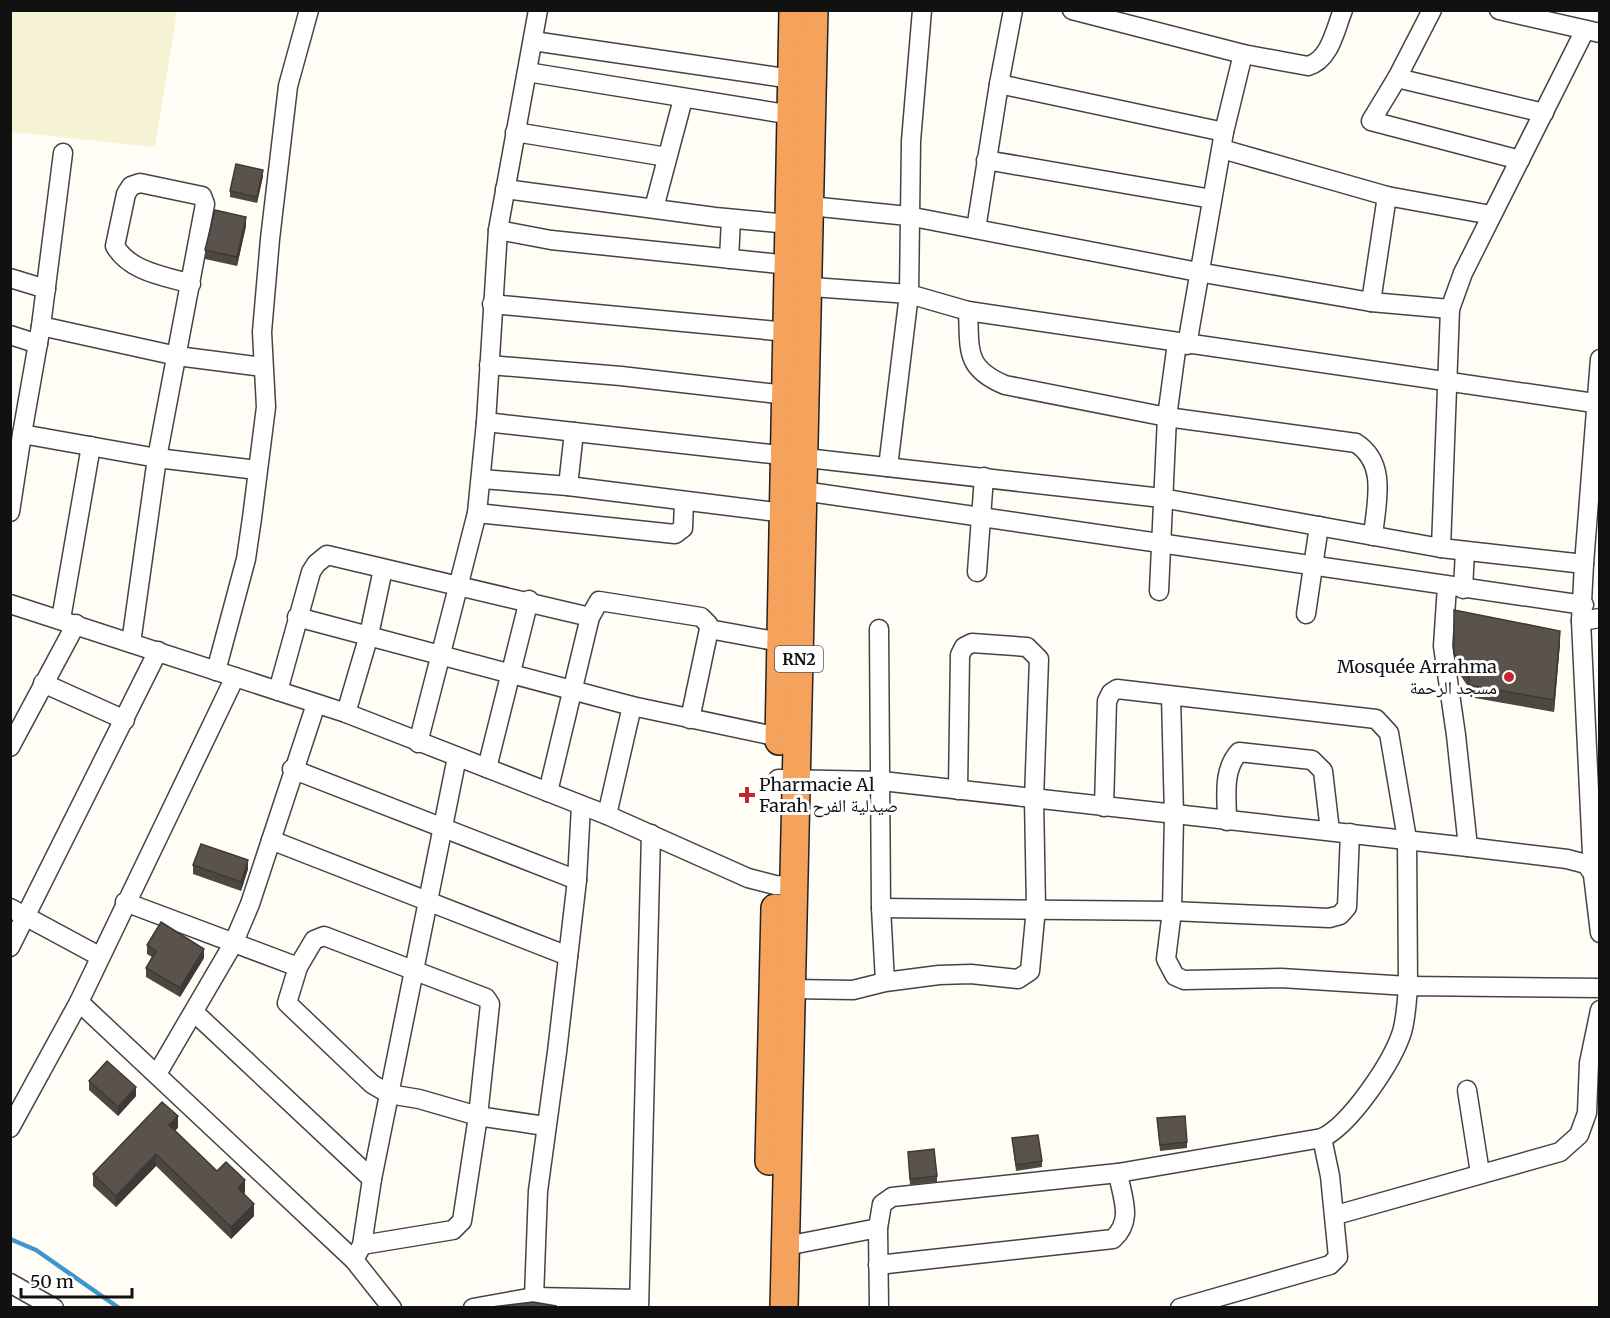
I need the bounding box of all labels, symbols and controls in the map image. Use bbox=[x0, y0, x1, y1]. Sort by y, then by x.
road number: RN2 bbox=[775, 646, 823, 672]
place label: Mosquée Arrahma مسجد الرحمة bbox=[1337, 655, 1497, 699]
marker: Mosquée Arrahma مسجد الرحمة bbox=[1502, 670, 1516, 684]
place label: Pharmacie Al Farah صيدلية الفرح bbox=[759, 773, 898, 818]
marker: Pharmacie Al Farah صيدلية الفرح bbox=[740, 788, 754, 802]
scale bar bbox=[21, 1261, 132, 1299]
text: 50 m bbox=[30, 1270, 74, 1293]

